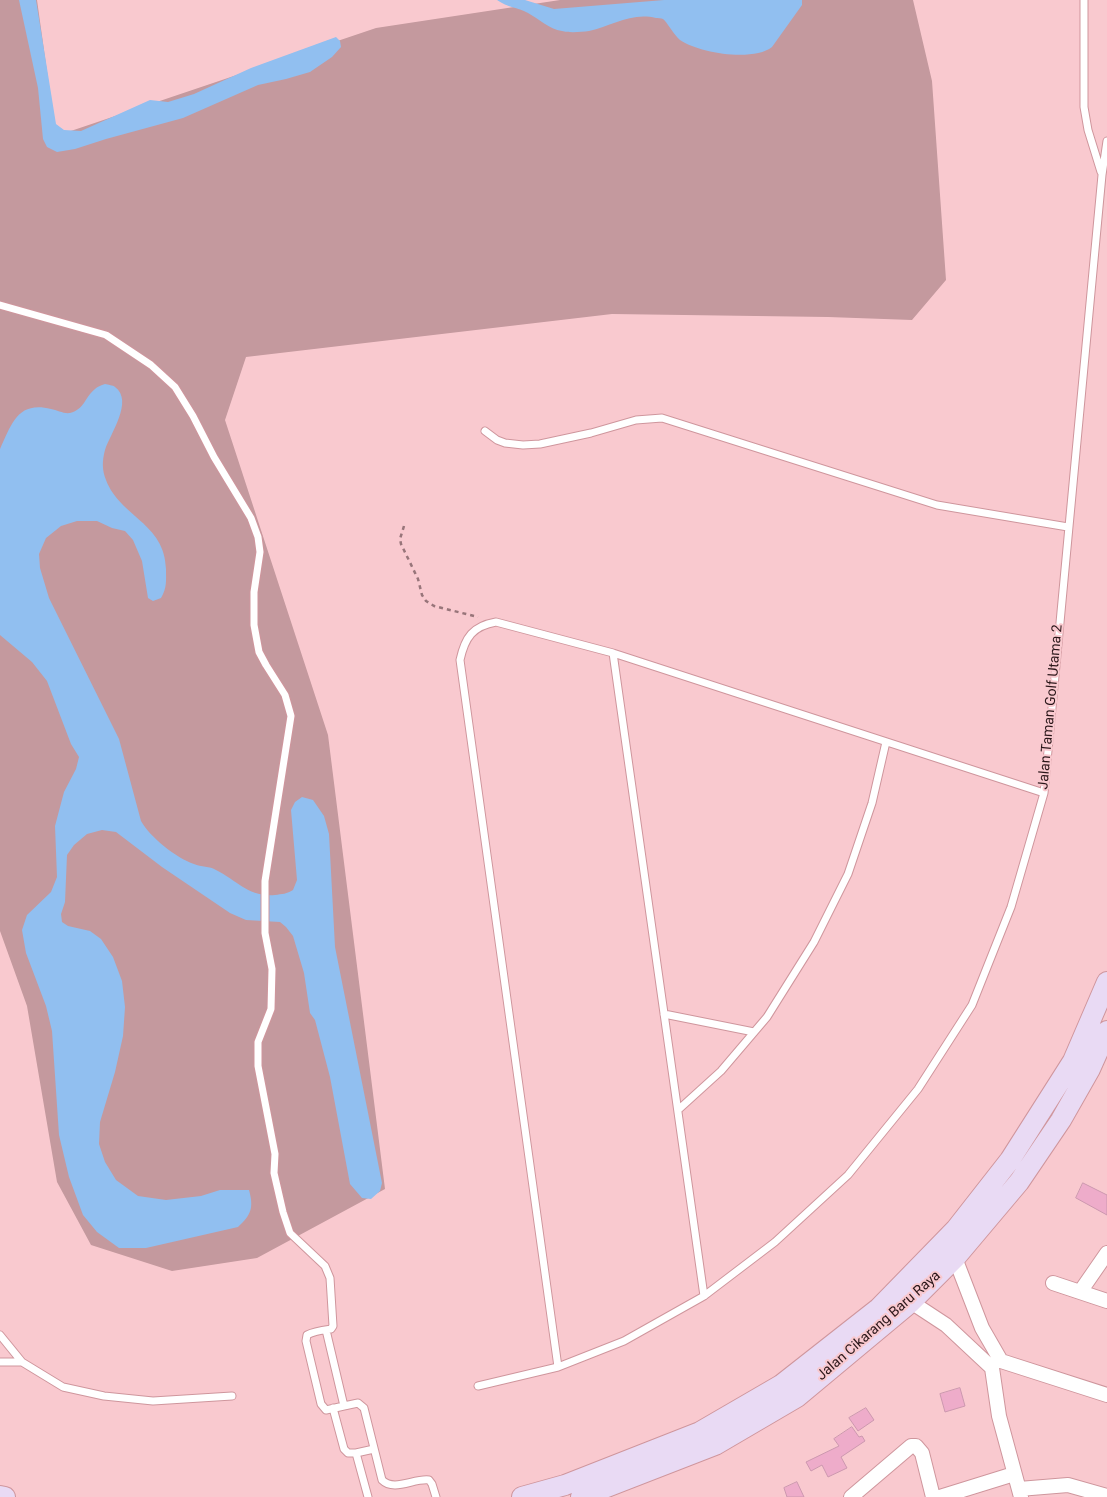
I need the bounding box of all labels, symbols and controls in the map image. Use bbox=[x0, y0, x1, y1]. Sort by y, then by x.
street label: Jalan Taman Golf Utama 2 bbox=[1035, 624, 1067, 790]
street label: Jalan Cikarang Baru Raya bbox=[814, 1268, 944, 1384]

